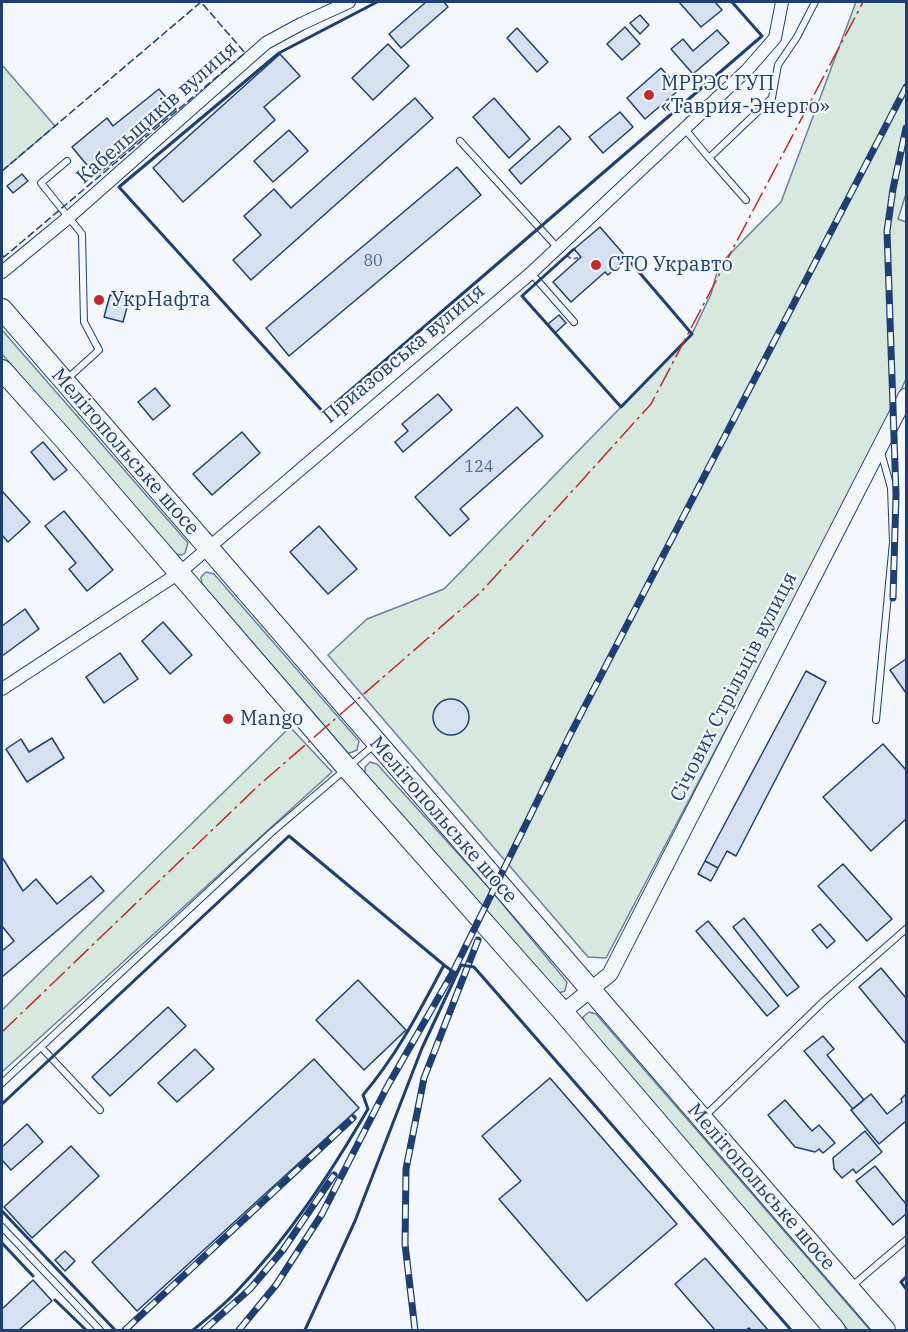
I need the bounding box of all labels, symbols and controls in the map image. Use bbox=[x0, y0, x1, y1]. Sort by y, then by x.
street label: Кабельщиків вулиця bbox=[72, 37, 242, 189]
place label: МРРЭС ГУП «Таврия-Энерго» bbox=[661, 72, 830, 119]
marker: МРРЭС ГУП «Таврия-Энерго» bbox=[642, 88, 656, 102]
house number: 80 bbox=[363, 251, 383, 271]
place label: СТО Укравто bbox=[608, 253, 733, 277]
marker: СТО Укравто bbox=[589, 258, 603, 272]
street label: Приазовська вулиця bbox=[318, 279, 490, 429]
place label: УкрНафта bbox=[111, 288, 210, 312]
marker: УкрНафта bbox=[92, 293, 106, 307]
street label: Мелітопольське шосе bbox=[46, 364, 204, 540]
house number: 124 bbox=[465, 457, 493, 477]
street label: Січових Стрільців вулиця bbox=[666, 568, 802, 806]
place label: Mango bbox=[240, 707, 303, 731]
marker: Mango bbox=[221, 712, 235, 726]
street label: Мелітопольське шосе bbox=[364, 732, 522, 908]
street label: Мелітопольське шосе bbox=[682, 1099, 840, 1275]

